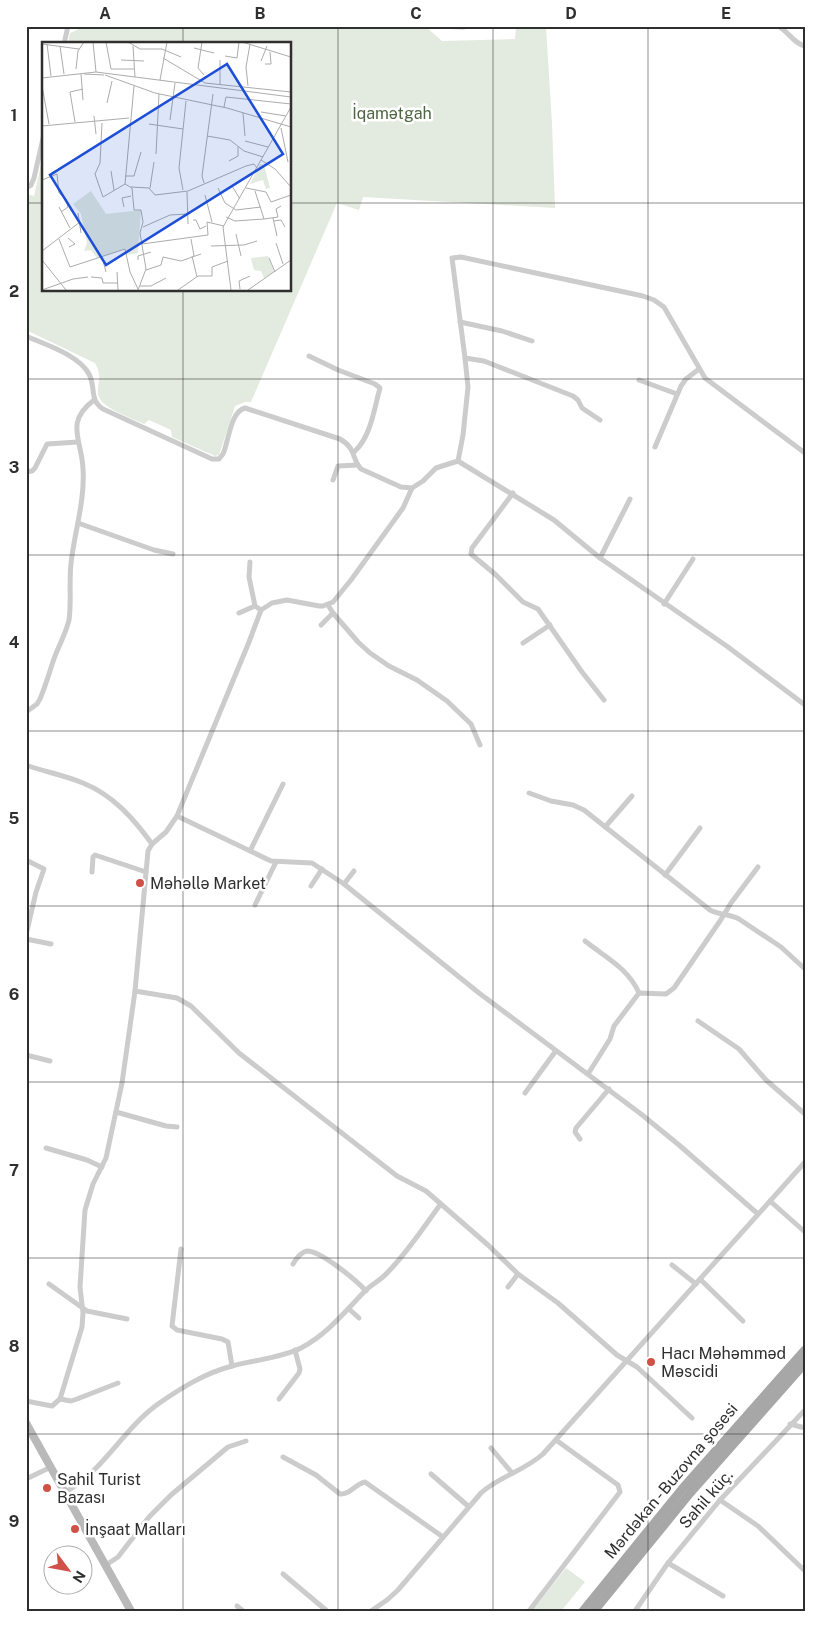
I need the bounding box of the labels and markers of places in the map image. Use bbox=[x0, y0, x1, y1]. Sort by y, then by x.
place label: Məhəllə Market bbox=[150, 874, 266, 893]
marker: Məhəllə Market bbox=[134, 877, 146, 889]
place label: Hacı Məhəmməd Məscidi bbox=[661, 1344, 786, 1381]
marker: Hacı Məhəmməd Məscidi bbox=[645, 1356, 657, 1368]
place label: Sahil Turist Bazası bbox=[57, 1470, 141, 1507]
marker: Sahil Turist Bazası bbox=[41, 1482, 53, 1494]
place label: İnşaat Malları bbox=[85, 1519, 186, 1539]
marker: İnşaat Malları bbox=[69, 1523, 81, 1535]

